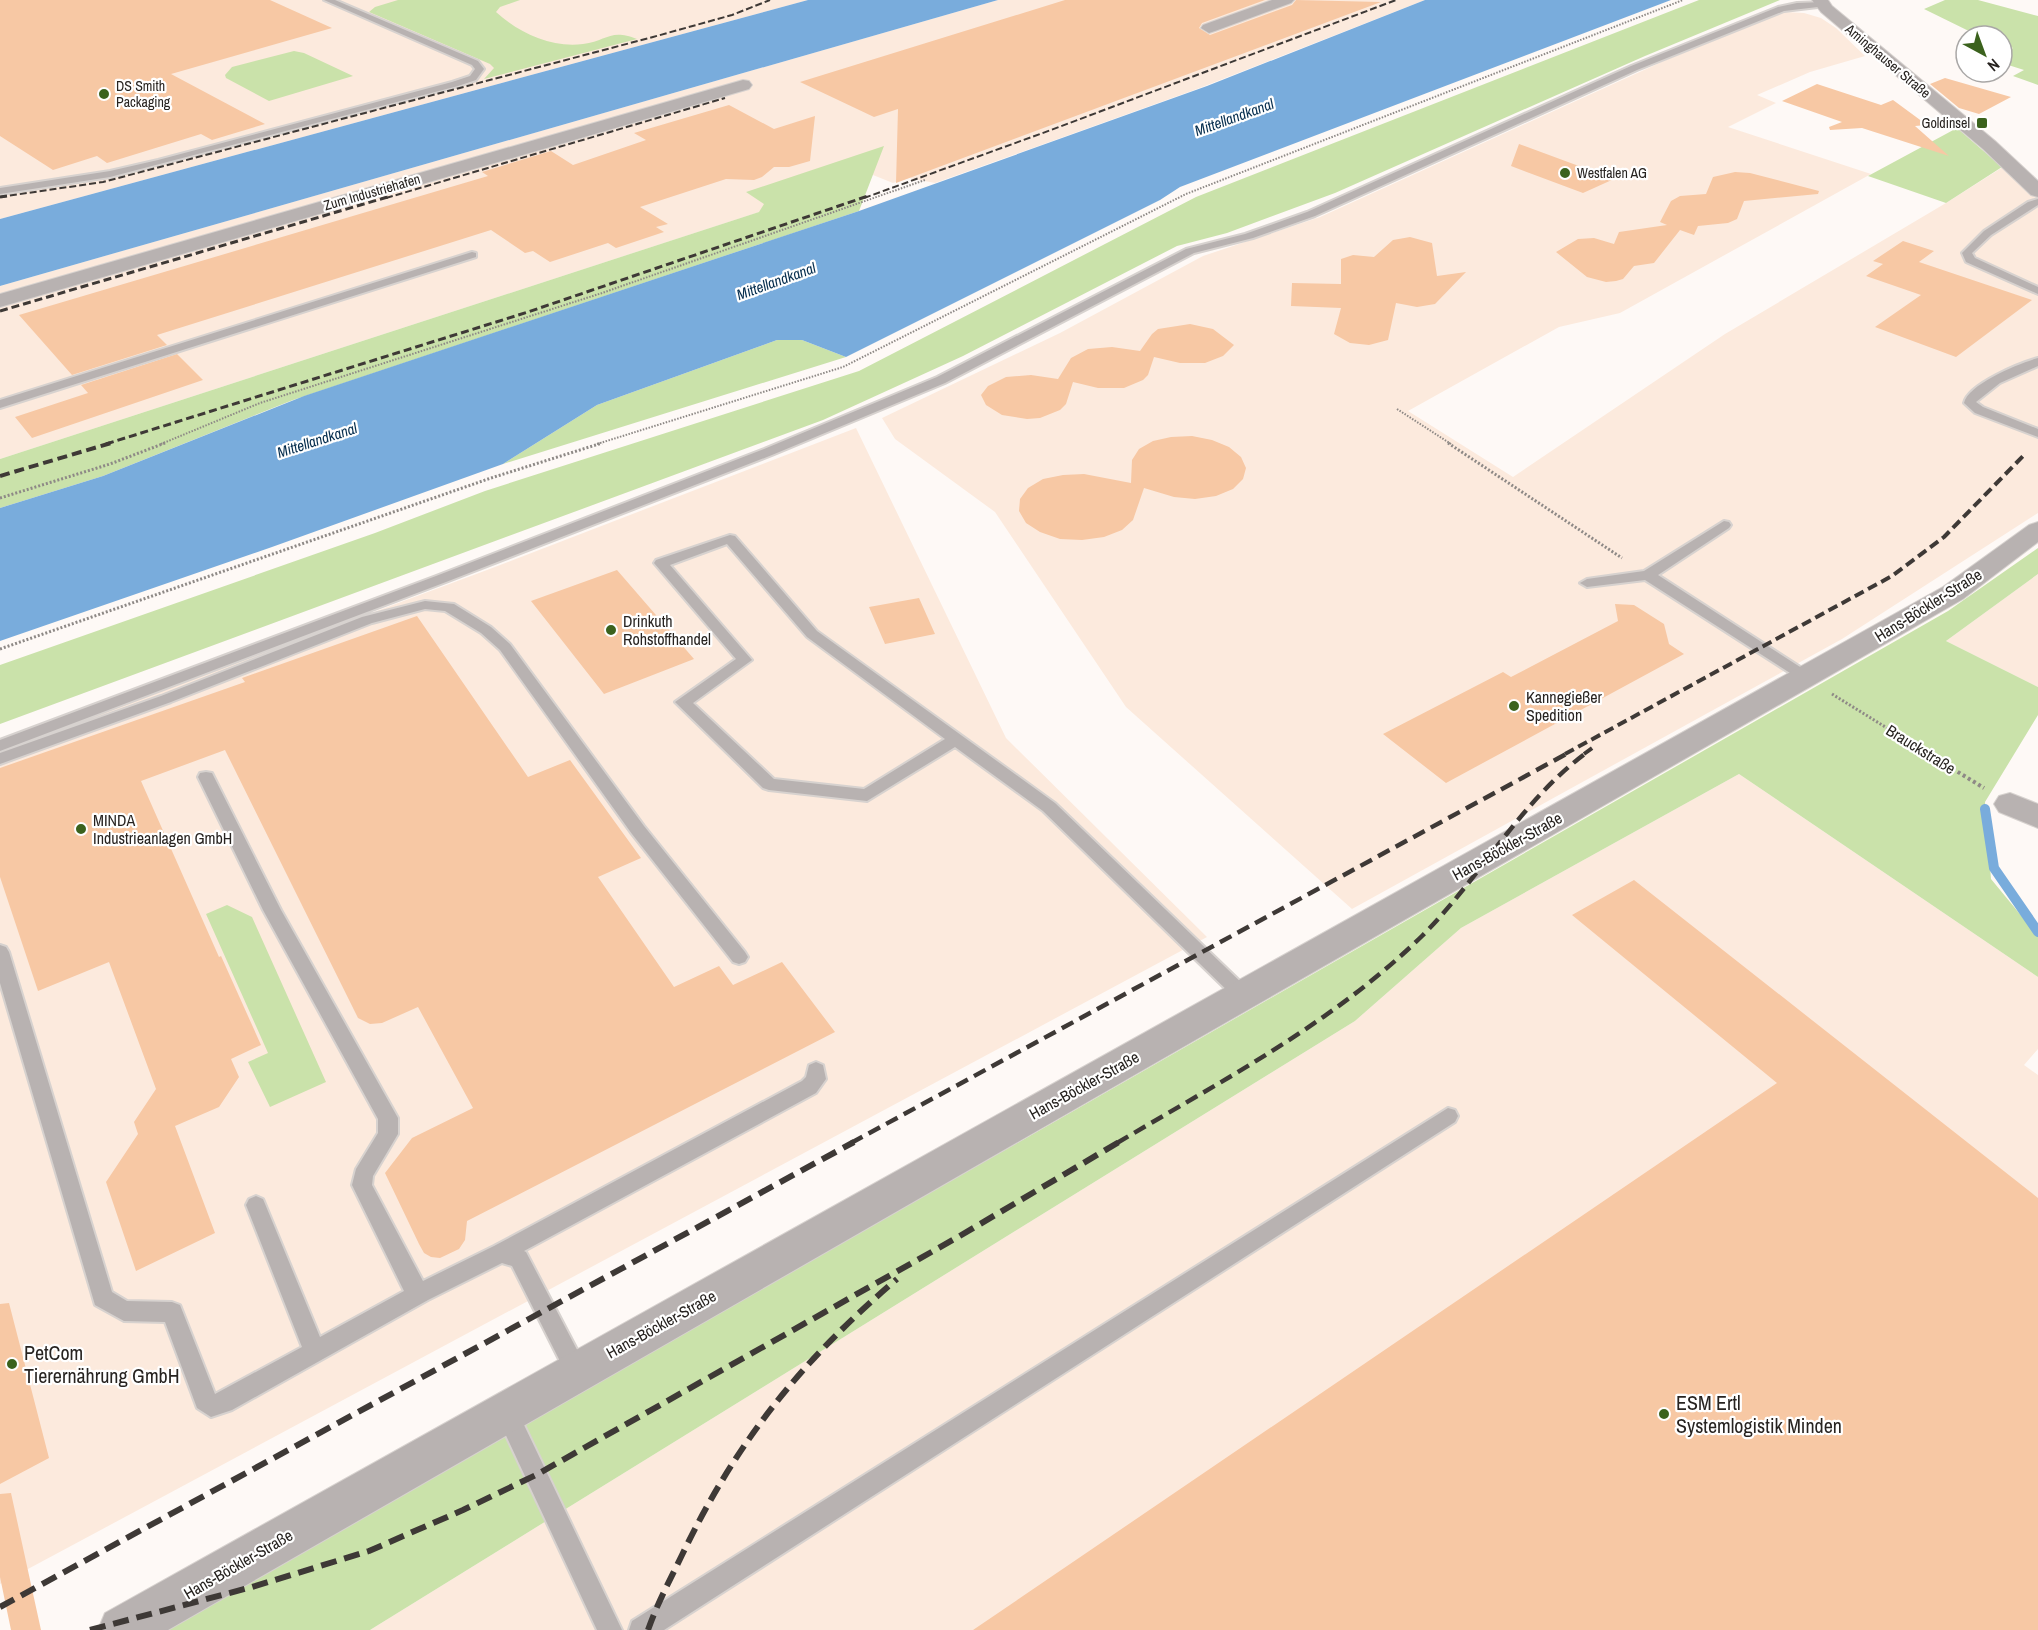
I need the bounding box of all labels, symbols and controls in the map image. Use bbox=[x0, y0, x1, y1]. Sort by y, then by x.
street label: Aminghauser Straße bbox=[1841, 19, 1934, 102]
north arrow bbox=[1954, 24, 2014, 84]
text: N bbox=[1983, 54, 2005, 77]
place label: DS Smith Packaging bbox=[116, 77, 171, 111]
marker: DS Smith Packaging bbox=[97, 87, 111, 101]
water label: Mittellandkanal bbox=[1192, 93, 1277, 141]
place label: Goldinsel bbox=[1922, 114, 1970, 132]
marker: Goldinsel bbox=[1975, 116, 1989, 130]
place label: Westfalen AG bbox=[1577, 164, 1647, 182]
marker: Westfalen AG bbox=[1558, 166, 1572, 180]
street label: Zum Industriehafen bbox=[322, 170, 422, 214]
water label: Mittellandkanal bbox=[734, 257, 819, 305]
water label: Mittellandkanal bbox=[274, 417, 360, 463]
street label: Hans-Böckler-Straße bbox=[1870, 563, 1986, 647]
place label: Drinkuth Rohstoffhandel bbox=[623, 610, 711, 650]
marker: Drinkuth Rohstoffhandel bbox=[604, 623, 618, 637]
place label: Kannegießer Spedition bbox=[1526, 686, 1602, 726]
marker: Kannegießer Spedition bbox=[1507, 699, 1521, 713]
street label: Brauckstraße bbox=[1882, 719, 1960, 779]
street label: Hans-Böckler-Straße bbox=[1448, 807, 1566, 885]
place label: MINDA Industrieanlagen GmbH bbox=[93, 809, 232, 849]
marker: MINDA Industrieanlagen GmbH bbox=[74, 822, 88, 836]
street label: Hans-Böckler-Straße bbox=[1025, 1046, 1143, 1124]
street label: Hans-Böckler-Straße bbox=[602, 1285, 720, 1363]
place label: PetCom Tierernährung GmbH bbox=[24, 1339, 180, 1389]
marker: PetCom Tierernährung GmbH bbox=[5, 1357, 19, 1371]
place label: ESM Ertl Systemlogistik Minden bbox=[1676, 1389, 1842, 1439]
marker: ESM Ertl Systemlogistik Minden bbox=[1657, 1407, 1671, 1421]
street label: Hans-Böckler-Straße bbox=[179, 1524, 297, 1604]

